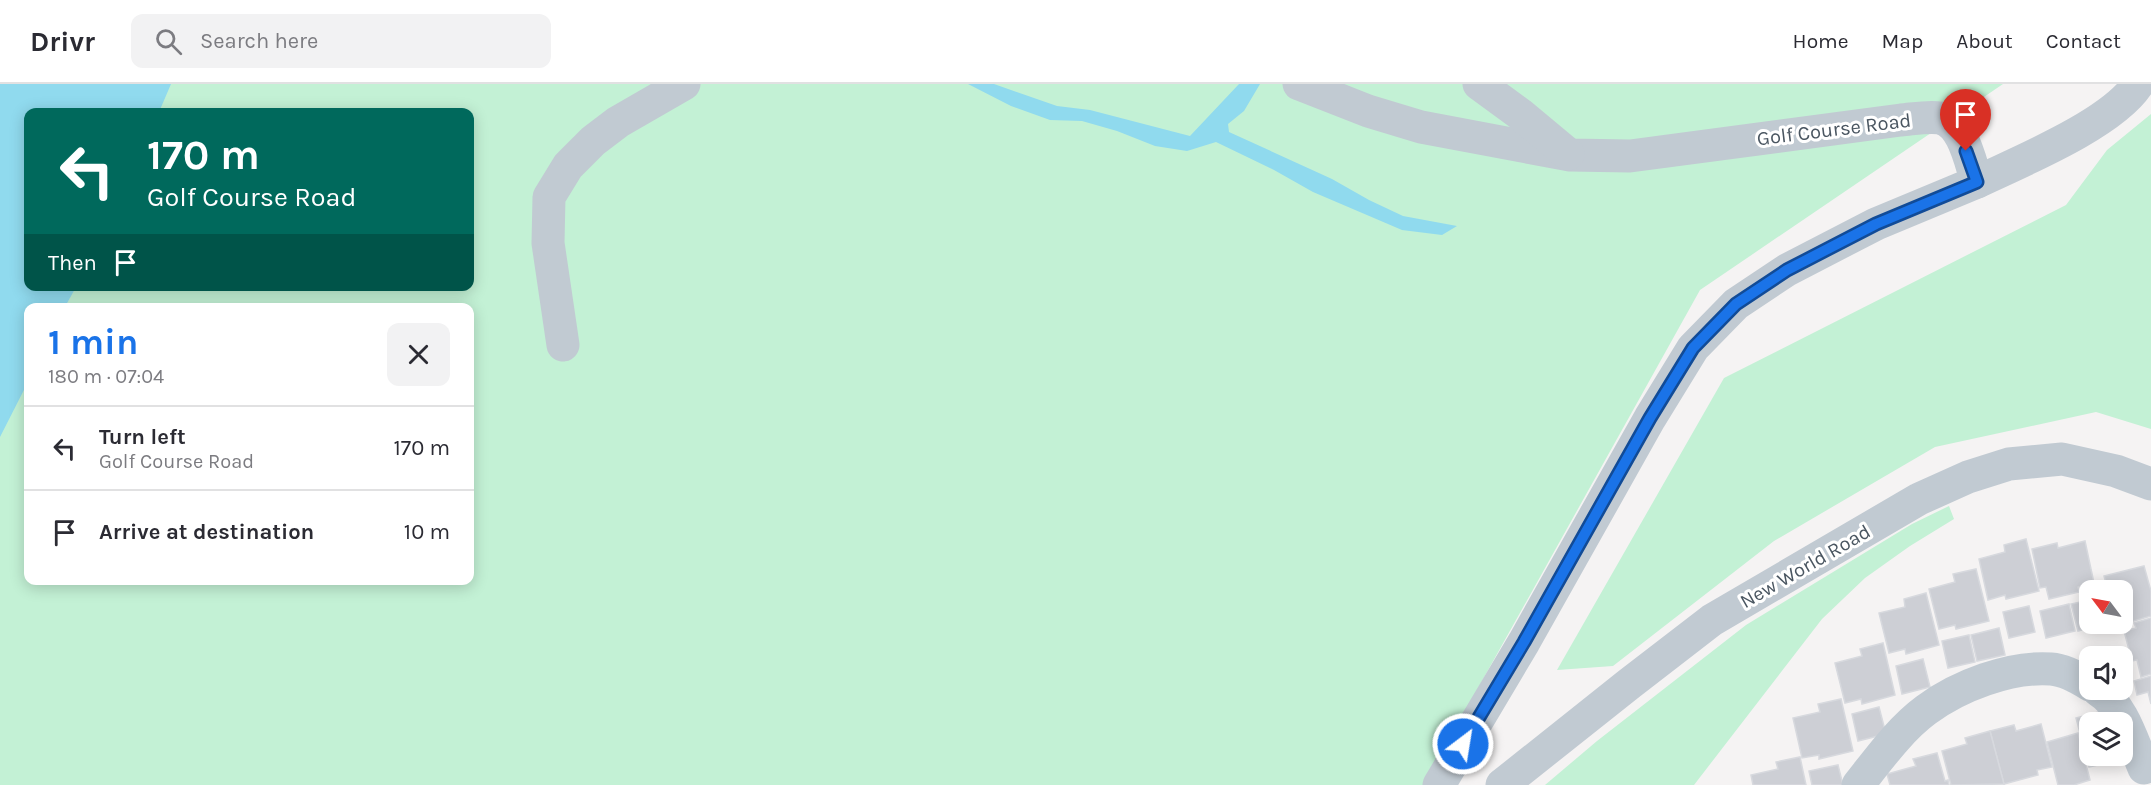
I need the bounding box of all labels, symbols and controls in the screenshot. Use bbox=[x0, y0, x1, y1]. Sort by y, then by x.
search box bbox=[131, 14, 551, 68]
text: Drivr bbox=[30, 25, 95, 58]
icon: search bbox=[152, 25, 185, 58]
text: Search here bbox=[200, 28, 318, 54]
text: Home bbox=[1793, 29, 1849, 53]
text: Map bbox=[1882, 29, 1923, 53]
text: About bbox=[1956, 29, 2013, 53]
text: Contact bbox=[2046, 29, 2121, 53]
pin bbox=[1940, 89, 1991, 151]
icon: arrive bbox=[1949, 98, 1982, 131]
street label: Golf Course Road bbox=[1756, 109, 1912, 150]
text: 170 m bbox=[147, 130, 260, 180]
icon: left bbox=[48, 132, 126, 210]
text: Golf Course Road bbox=[147, 181, 356, 213]
icon: arrive bbox=[109, 246, 142, 279]
text: Then bbox=[48, 250, 97, 276]
text: 1 min bbox=[48, 321, 138, 363]
button: close bbox=[387, 323, 450, 386]
text: 180 m · 07:04 bbox=[48, 365, 164, 388]
text: Turn left bbox=[99, 424, 186, 450]
icon: left bbox=[48, 432, 81, 465]
text: 170 m bbox=[394, 435, 450, 461]
text: Golf Course Road bbox=[99, 450, 254, 473]
icon: arrive bbox=[48, 516, 81, 549]
text: Arrive at destination bbox=[99, 519, 314, 545]
text: 10 m bbox=[404, 519, 450, 545]
street label: New World Road bbox=[1736, 520, 1875, 613]
north arrow bbox=[2079, 580, 2133, 634]
map controls bbox=[2079, 580, 2133, 766]
button: sound bbox=[2079, 646, 2133, 700]
position arrow bbox=[1431, 712, 1495, 776]
button: layers bbox=[2079, 712, 2133, 766]

